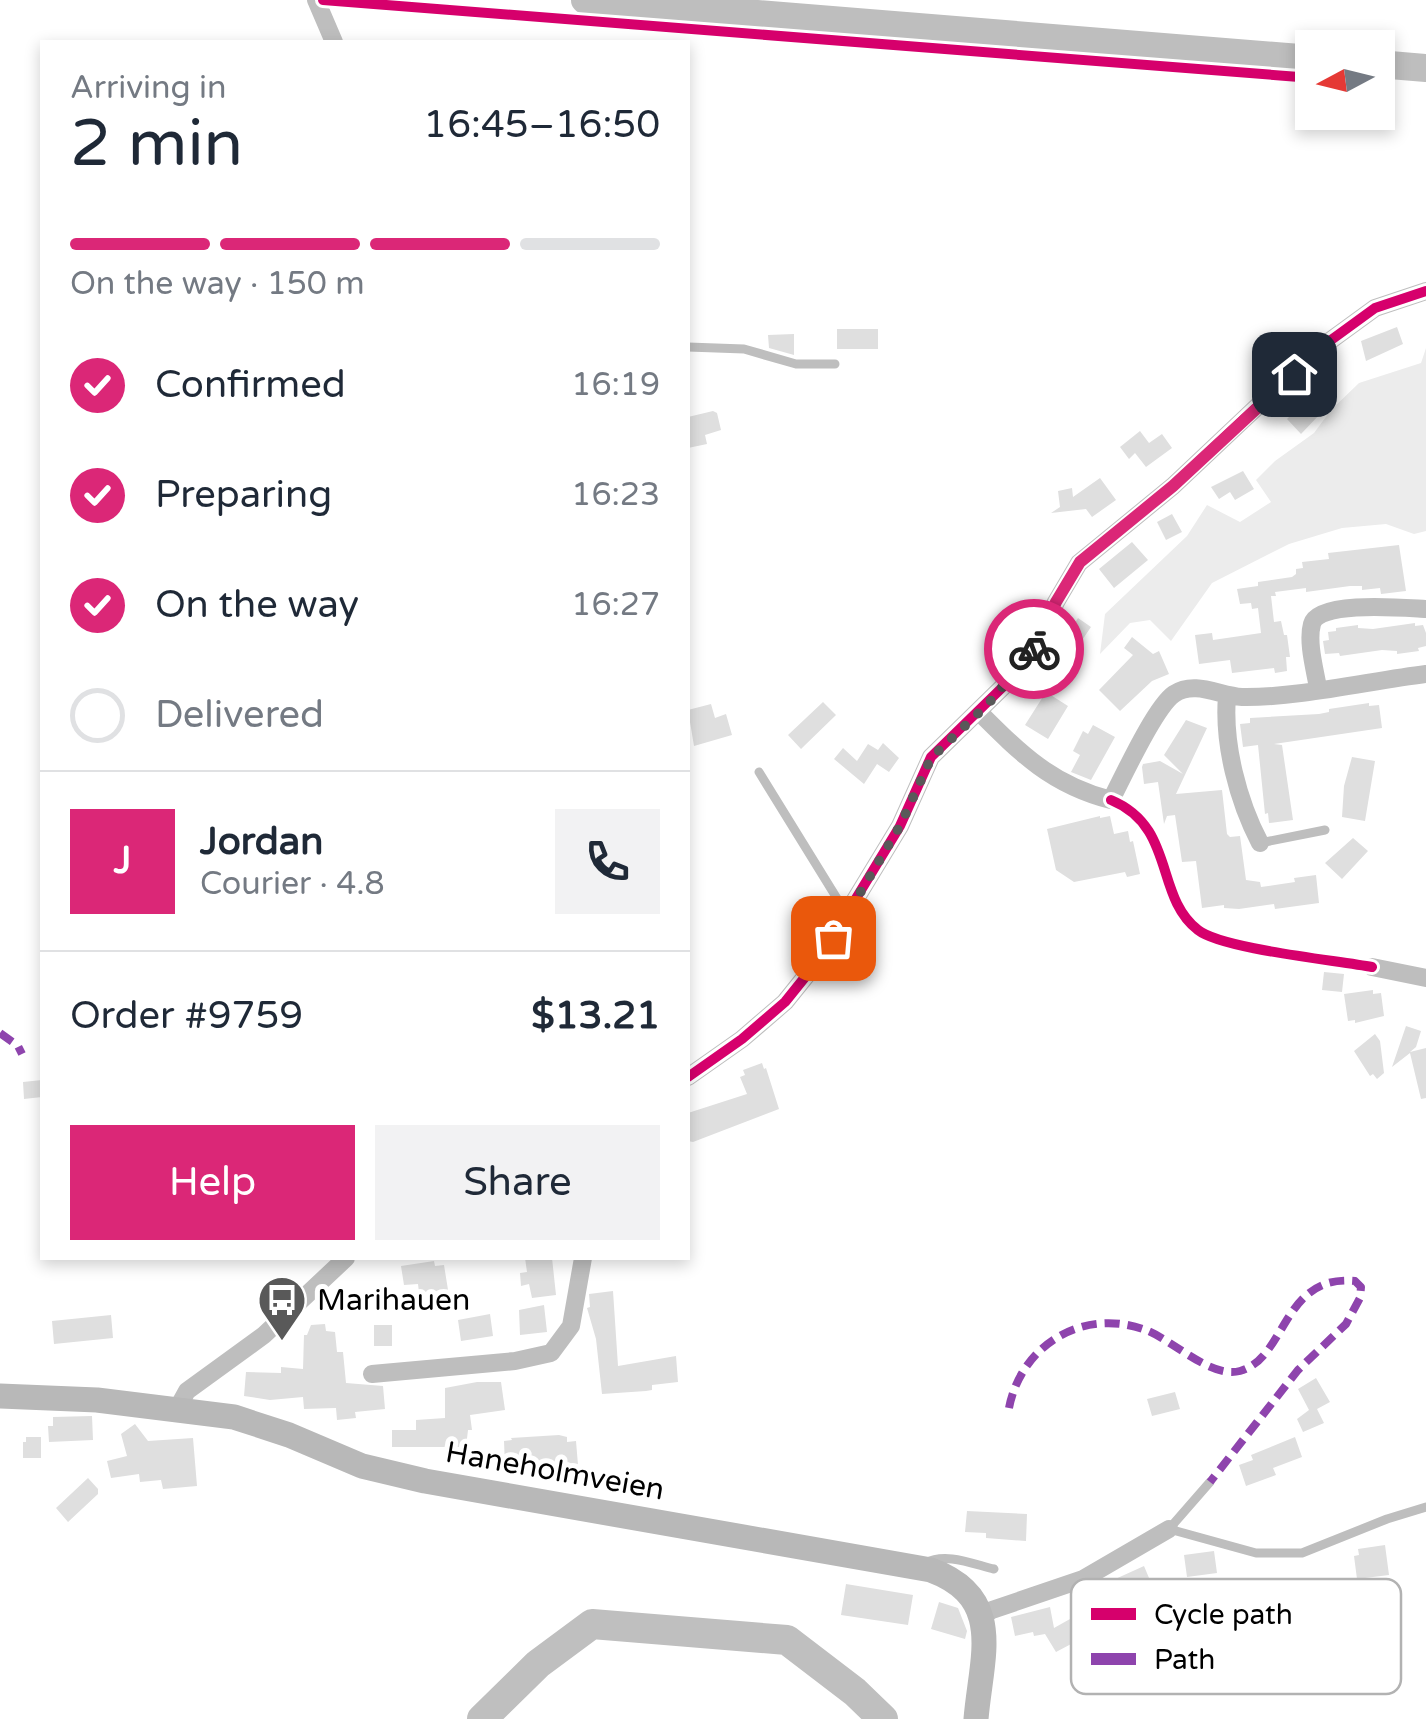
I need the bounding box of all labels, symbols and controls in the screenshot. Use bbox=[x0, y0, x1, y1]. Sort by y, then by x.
north arrow bbox=[1295, 30, 1395, 130]
map controls bbox=[1295, 30, 1395, 130]
text: Arriving in bbox=[70, 69, 227, 107]
text: 16:45–16:50 bbox=[423, 102, 660, 148]
text: 2 min bbox=[70, 105, 243, 184]
text: On the way · 150 m bbox=[70, 265, 365, 303]
pin bbox=[1252, 332, 1337, 417]
icon: home bbox=[1267, 347, 1322, 402]
icon: check bbox=[70, 358, 125, 413]
text: Confirmed bbox=[155, 362, 346, 408]
text: 16:19 bbox=[571, 366, 660, 404]
icon: check bbox=[70, 468, 125, 523]
text: Preparing bbox=[155, 472, 332, 518]
text: 16:23 bbox=[571, 476, 660, 514]
icon: check bbox=[70, 578, 125, 633]
text: On the way bbox=[155, 582, 359, 628]
text: 16:27 bbox=[571, 586, 660, 624]
courier bbox=[984, 599, 1084, 699]
icon: bike bbox=[1007, 622, 1062, 677]
text: Delivered bbox=[155, 692, 324, 738]
button: phone bbox=[555, 809, 660, 914]
text: Jordan bbox=[200, 819, 323, 865]
text: J bbox=[114, 838, 131, 884]
text: Courier · 4.8 bbox=[200, 865, 385, 903]
pin bbox=[791, 896, 876, 981]
icon: bag bbox=[806, 911, 861, 966]
text: Order #9759 bbox=[70, 993, 303, 1039]
text: $13.21 bbox=[531, 993, 660, 1039]
button: Help bbox=[70, 1125, 355, 1240]
button: Share bbox=[375, 1125, 660, 1240]
bus stop icon: Marihauen bbox=[256, 1274, 308, 1342]
place label: Marihauen bbox=[317, 1282, 470, 1319]
street label: Haneholmveien bbox=[443, 1434, 667, 1508]
legend bbox=[1071, 1579, 1401, 1694]
text: Cycle path bbox=[1154, 1598, 1293, 1632]
text: Path bbox=[1154, 1643, 1215, 1677]

